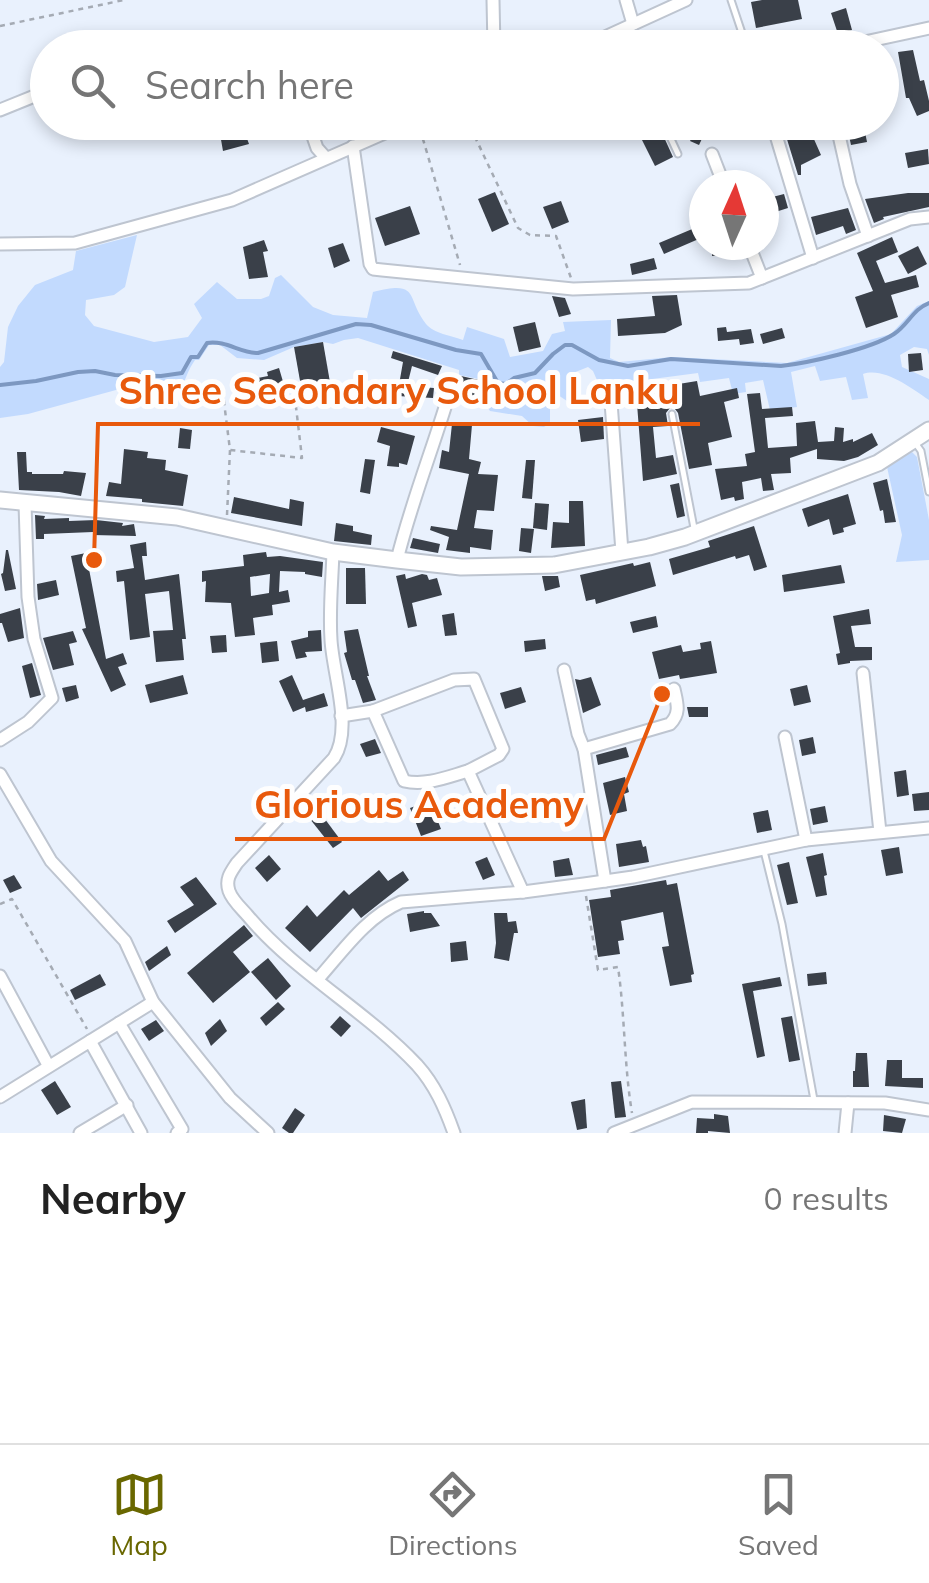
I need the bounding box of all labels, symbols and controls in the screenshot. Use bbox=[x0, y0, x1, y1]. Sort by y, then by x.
search box bbox=[30, 30, 899, 140]
icon: search bbox=[65, 58, 120, 113]
text: Search here bbox=[145, 61, 354, 109]
north arrow bbox=[689, 170, 779, 260]
callout: Shree Secondary School Lanku bbox=[98, 356, 700, 424]
text: Shree Secondary School Lanku bbox=[118, 366, 680, 414]
callout: Glorious Academy bbox=[235, 771, 604, 839]
text: Glorious Academy bbox=[254, 780, 584, 828]
text: Nearby bbox=[40, 1172, 186, 1225]
text: 0 results bbox=[764, 1178, 889, 1218]
tab: Map bbox=[110, 1467, 168, 1562]
tab: Directions bbox=[388, 1467, 518, 1562]
tab: Saved bbox=[738, 1467, 819, 1562]

